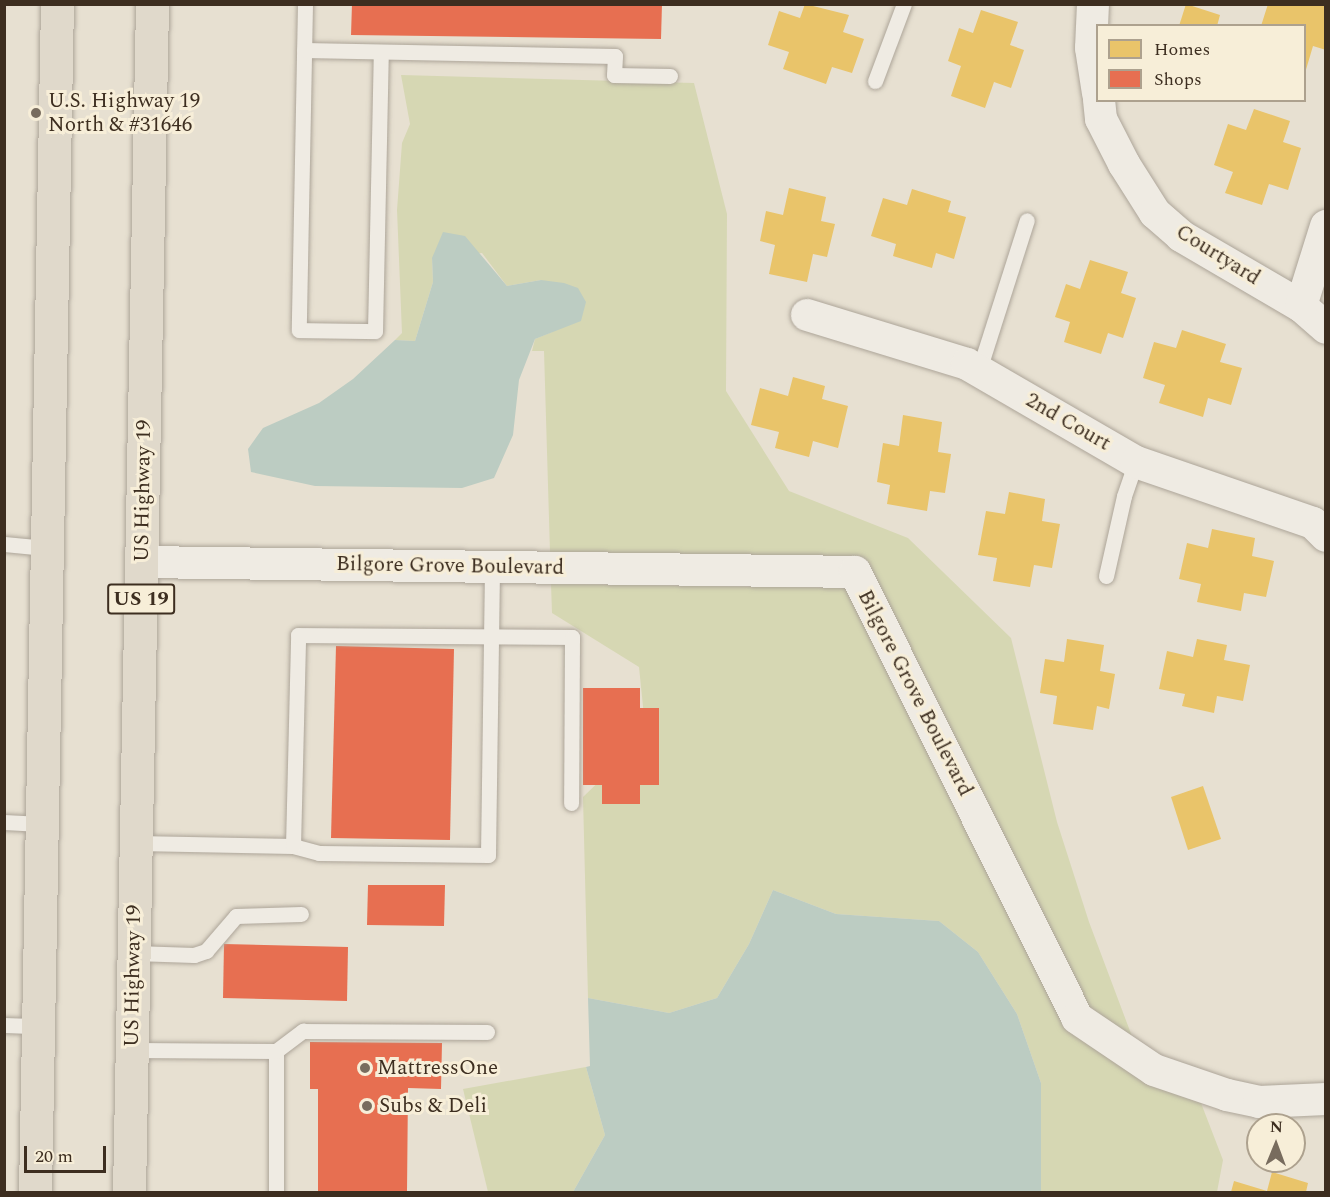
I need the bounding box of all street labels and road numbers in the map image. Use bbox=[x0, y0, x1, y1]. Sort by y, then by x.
street label: Courtyard bbox=[1171, 219, 1265, 291]
street label: 2nd Court bbox=[1021, 388, 1115, 456]
street label: US Highway 19 bbox=[129, 420, 157, 562]
street label: Bilgore Grove Boulevard bbox=[336, 551, 564, 581]
road number: US 19 bbox=[106, 582, 176, 616]
street label: Bilgore Grove Boulevard bbox=[852, 586, 978, 800]
street label: US Highway 19 bbox=[119, 905, 147, 1047]

